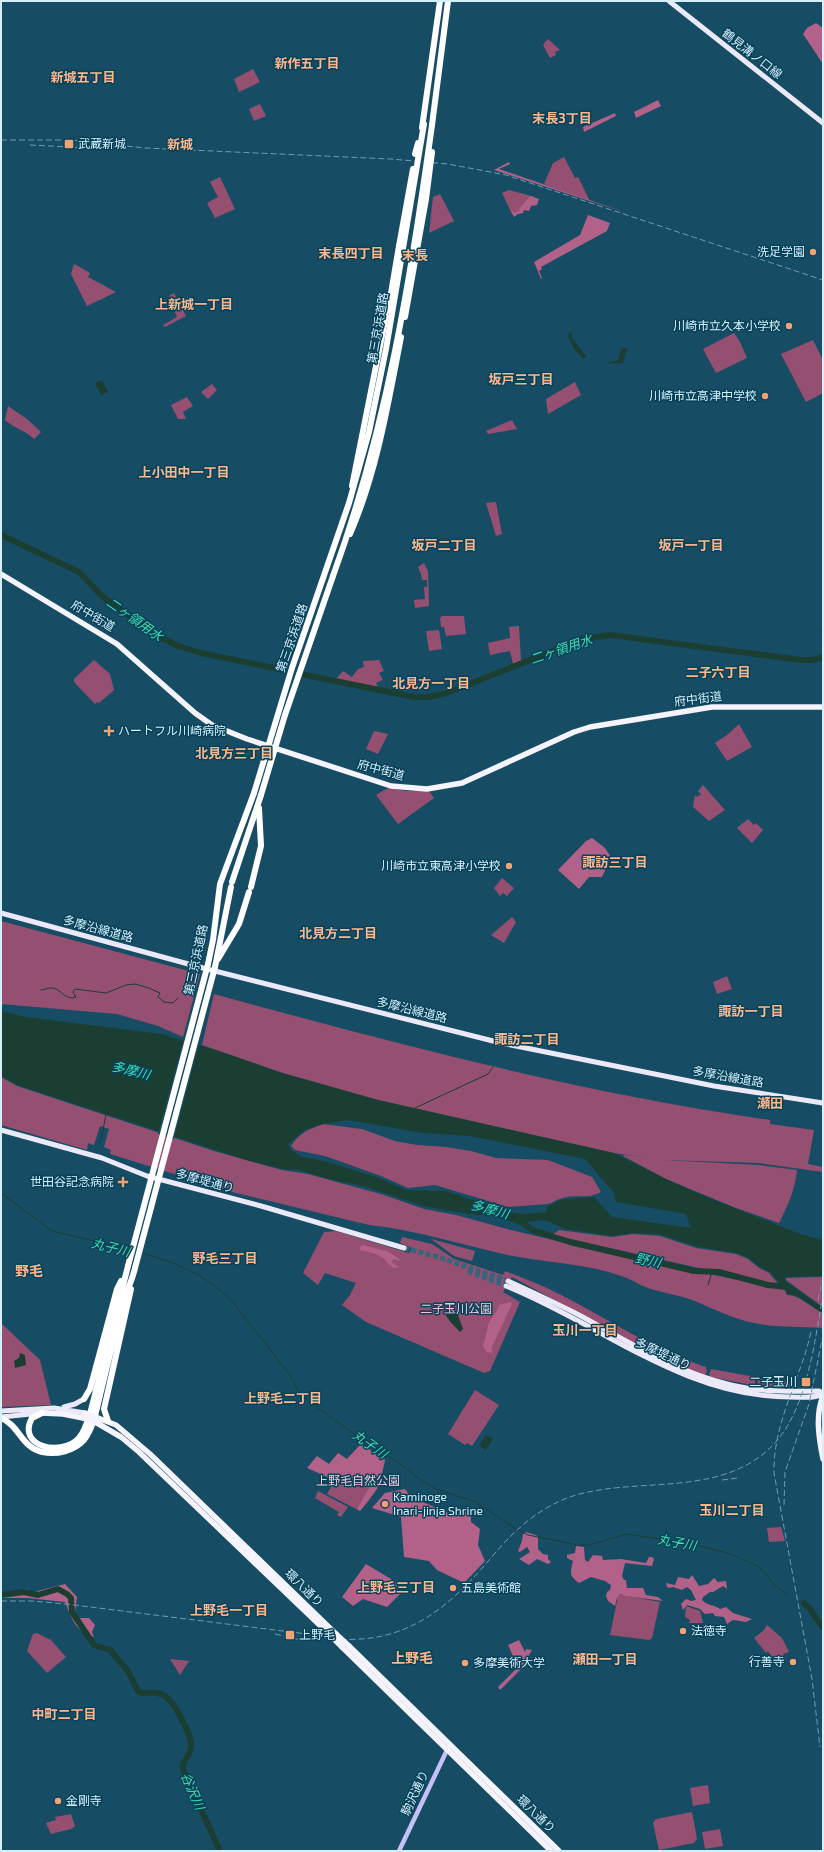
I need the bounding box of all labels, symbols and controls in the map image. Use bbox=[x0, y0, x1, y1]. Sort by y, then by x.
street label: 鶴見溝ノ口線 bbox=[720, 26, 785, 81]
district label: 新作五丁目 bbox=[274, 55, 340, 71]
district label: 新城五丁目 bbox=[50, 69, 116, 85]
district label: 末長3丁目 bbox=[532, 110, 592, 126]
place label: 武蔵新城 bbox=[78, 136, 126, 150]
district label: 新城 bbox=[167, 136, 193, 152]
marker: 武蔵新城 bbox=[63, 138, 75, 150]
place label: 洗足学園 bbox=[757, 244, 805, 258]
district label: 末長四丁目 bbox=[318, 245, 384, 261]
district label: 末長 bbox=[402, 247, 428, 263]
marker: 洗足学園 bbox=[808, 247, 818, 257]
street label: 第三京浜道路 bbox=[364, 291, 390, 365]
district label: 上新城一丁目 bbox=[155, 296, 233, 312]
place label: 川崎市立久本小学校 bbox=[673, 318, 781, 332]
marker: 川崎市立久本小学校 bbox=[784, 321, 794, 331]
district label: 坂戸三丁目 bbox=[488, 371, 554, 387]
place label: 川崎市立高津中学校 bbox=[649, 388, 757, 402]
marker: 川崎市立高津中学校 bbox=[760, 391, 770, 401]
district label: 上小田中一丁目 bbox=[138, 464, 230, 480]
district label: 坂戸二丁目 bbox=[411, 537, 477, 553]
district label: 坂戸一丁目 bbox=[658, 537, 724, 553]
water label: 二ヶ領用水 bbox=[104, 594, 168, 645]
street label: 府中街道 bbox=[69, 597, 118, 634]
street label: 第三京浜道路 bbox=[273, 601, 309, 674]
water label: 二ヶ領用水 bbox=[528, 630, 596, 667]
district label: 二子六丁目 bbox=[685, 664, 751, 680]
district label: 北見方一丁目 bbox=[392, 675, 470, 691]
street label: 府中街道 bbox=[673, 688, 723, 708]
place label: ハートフル川崎病院 bbox=[118, 723, 226, 737]
marker: ハートフル川崎病院 bbox=[103, 725, 115, 737]
district label: 北見方三丁目 bbox=[195, 745, 273, 761]
street label: 府中街道 bbox=[356, 756, 406, 782]
district label: 諏訪三丁目 bbox=[582, 854, 648, 870]
place label: 川崎市立東高津小学校 bbox=[381, 858, 501, 872]
marker: 川崎市立東高津小学校 bbox=[504, 861, 514, 871]
street label: 多摩沿線道路 bbox=[62, 912, 135, 944]
street label: 第三京浜道路 bbox=[181, 923, 209, 996]
district label: 北見方二丁目 bbox=[299, 925, 377, 941]
street label: 多摩沿線道路 bbox=[376, 994, 449, 1025]
district label: 諏訪一丁目 bbox=[718, 1003, 784, 1019]
district label: 諏訪二丁目 bbox=[494, 1031, 560, 1047]
water label: 多摩川 bbox=[110, 1058, 154, 1083]
street label: 多摩沿線道路 bbox=[691, 1063, 765, 1089]
district label: 瀬田 bbox=[757, 1095, 783, 1111]
street label: 多摩堤通り bbox=[174, 1166, 236, 1195]
place label: 世田谷記念病院 bbox=[30, 1174, 114, 1188]
marker: 世田谷記念病院 bbox=[117, 1176, 129, 1188]
water label: 多摩川 bbox=[469, 1196, 513, 1222]
water label: 丸子川 bbox=[90, 1235, 134, 1260]
water label: 野川 bbox=[634, 1249, 664, 1271]
district label: 野毛三丁目 bbox=[192, 1250, 258, 1266]
district label: 野毛 bbox=[15, 1262, 43, 1279]
park label: 二子玉川公園 bbox=[420, 1301, 492, 1315]
district label: 玉川一丁目 bbox=[552, 1322, 618, 1338]
street label: 多摩堤通り bbox=[633, 1334, 694, 1372]
place label: 二子玉川 bbox=[749, 1374, 797, 1388]
marker: 二子玉川 bbox=[800, 1376, 812, 1388]
district label: 上野毛二丁目 bbox=[244, 1390, 322, 1406]
water label: 丸子川 bbox=[349, 1426, 392, 1463]
park label: 上野毛自然公園 bbox=[316, 1473, 400, 1487]
place label: Kaminoge Inari-jinja Shrine bbox=[393, 1489, 483, 1518]
marker: Kaminoge Inari-jinja Shrine bbox=[380, 1499, 390, 1509]
district label: 玉川二丁目 bbox=[699, 1502, 765, 1518]
water label: 丸子川 bbox=[656, 1531, 700, 1554]
street label: 環八通り bbox=[283, 1566, 327, 1609]
district label: 上野毛三丁目 bbox=[357, 1579, 435, 1595]
place label: 五島美術館 bbox=[461, 1580, 521, 1594]
marker: 五島美術館 bbox=[448, 1583, 458, 1593]
district label: 上野毛一丁目 bbox=[190, 1602, 268, 1618]
place label: 法徳寺 bbox=[691, 1623, 727, 1637]
marker: 法徳寺 bbox=[678, 1626, 688, 1636]
place label: 上野毛 bbox=[299, 1627, 335, 1641]
marker: 上野毛 bbox=[284, 1629, 296, 1641]
district label: 上野毛 bbox=[391, 1649, 433, 1666]
district label: 瀬田一丁目 bbox=[572, 1651, 638, 1667]
place label: 行善寺 bbox=[749, 1654, 785, 1668]
place label: 多摩美術大学 bbox=[473, 1655, 545, 1669]
marker: 行善寺 bbox=[788, 1657, 798, 1667]
marker: 多摩美術大学 bbox=[460, 1658, 470, 1668]
district label: 中町二丁目 bbox=[31, 1706, 97, 1722]
street label: 駒沢通り bbox=[398, 1768, 431, 1817]
water label: 谷沢川 bbox=[178, 1770, 209, 1814]
street label: 環八通り bbox=[515, 1792, 559, 1835]
place label: 金剛寺 bbox=[66, 1793, 102, 1807]
marker: 金剛寺 bbox=[53, 1796, 63, 1806]

